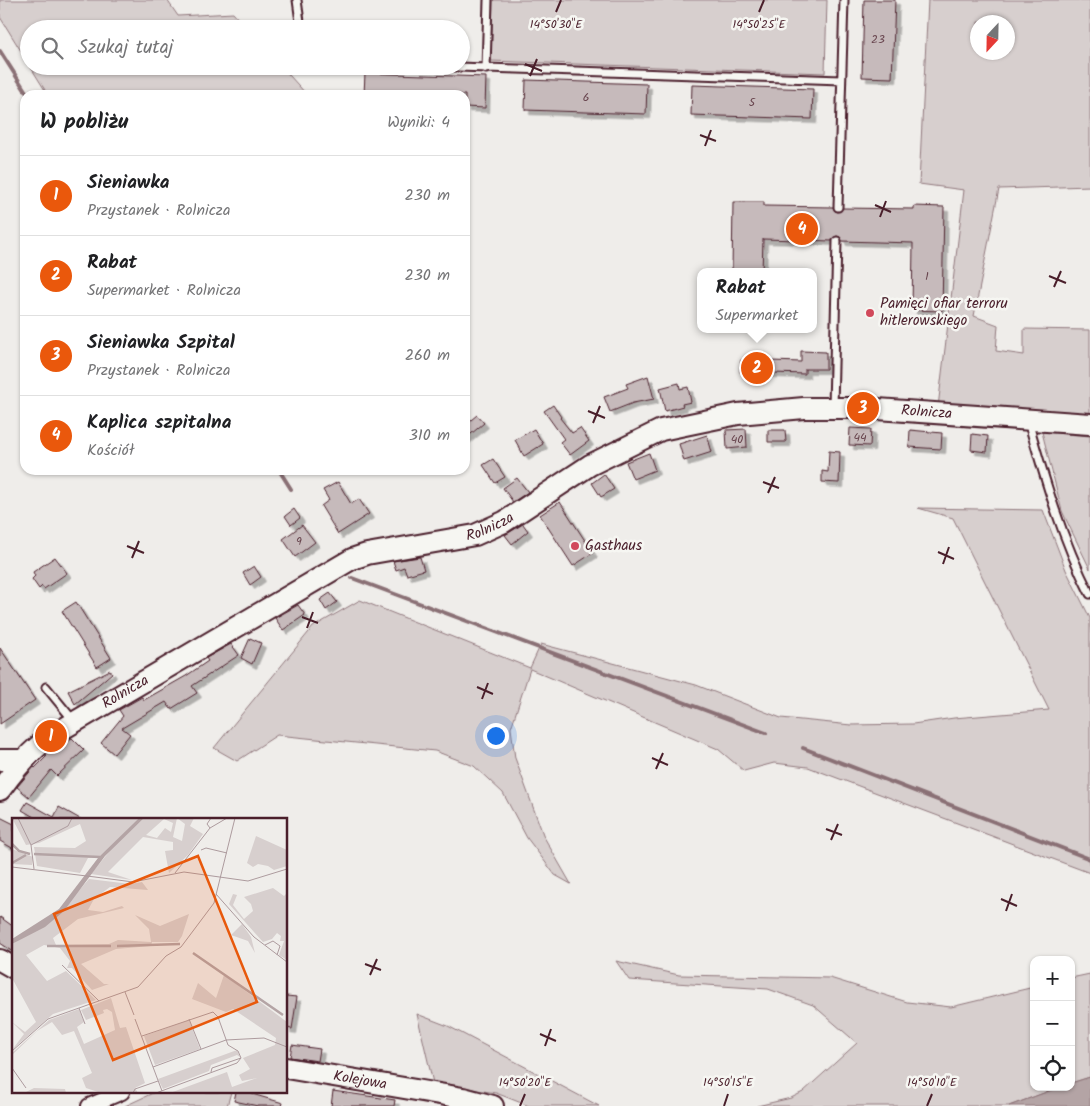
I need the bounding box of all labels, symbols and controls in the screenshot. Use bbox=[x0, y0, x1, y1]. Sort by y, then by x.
text: 14°50'30"E bbox=[530, 15, 583, 34]
text: 14°50'25"E bbox=[732, 15, 786, 34]
north arrow bbox=[970, 15, 1015, 60]
search box bbox=[20, 20, 470, 75]
house number: 23 bbox=[871, 30, 885, 49]
text: Szukaj tutaj bbox=[78, 33, 173, 63]
icon: search bbox=[38, 34, 66, 62]
house number: 6 bbox=[583, 88, 589, 107]
house number: 5 bbox=[749, 93, 757, 112]
text: W pobliżu bbox=[40, 106, 128, 139]
text: Wyniki: 4 bbox=[387, 110, 450, 135]
text: Sieniawka bbox=[87, 168, 169, 198]
text: 1 bbox=[54, 183, 58, 208]
text: 230 m bbox=[404, 183, 450, 208]
text: Przystanek · Rolnicza bbox=[87, 198, 230, 223]
pin: 4 bbox=[786, 210, 818, 248]
text: Rabat bbox=[87, 248, 137, 278]
text: 2 bbox=[51, 263, 61, 288]
text: 230 m bbox=[404, 263, 450, 288]
house number: 1 bbox=[925, 267, 929, 286]
popup bbox=[697, 268, 817, 333]
text: Rabat bbox=[716, 273, 766, 303]
text: Supermarket · Rolnicza bbox=[87, 278, 241, 303]
place label: Pamięci ofiar terroru hitlerowskiego bbox=[880, 292, 1008, 333]
text: Supermarket bbox=[716, 303, 798, 328]
marker: Pamięci ofiar terroru hitlerowskiego bbox=[864, 307, 876, 319]
text: Sieniawka Szpital bbox=[87, 328, 235, 358]
text: 3 bbox=[52, 343, 60, 368]
text: 260 m bbox=[405, 343, 450, 368]
pin: 2 bbox=[741, 349, 773, 387]
text: Przystanek · Rolnicza bbox=[87, 358, 230, 383]
pin: 3 bbox=[847, 389, 879, 427]
street label: Rolnicza bbox=[900, 399, 953, 426]
text: Kaplica szpitalna bbox=[87, 408, 231, 438]
text: 4 bbox=[52, 423, 60, 448]
text: 310 m bbox=[409, 423, 450, 448]
house number: 44 bbox=[853, 428, 867, 447]
house number: 40 bbox=[731, 430, 743, 449]
text: Kościół bbox=[87, 438, 134, 463]
street label: Rolnicza bbox=[464, 506, 519, 548]
house number: 9 bbox=[296, 532, 302, 551]
place label: Gasthaus bbox=[585, 534, 643, 558]
marker: Gasthaus bbox=[569, 540, 581, 552]
street label: Rolnicza bbox=[97, 669, 154, 716]
pin: 1 bbox=[35, 717, 67, 755]
your location bbox=[483, 723, 509, 749]
inset map bbox=[12, 818, 288, 1094]
map controls bbox=[1030, 956, 1075, 1091]
button: + bbox=[1030, 956, 1075, 1001]
button: − bbox=[1030, 1001, 1075, 1046]
button: locate bbox=[1030, 1046, 1075, 1091]
street label: Kolejowa bbox=[331, 1064, 389, 1097]
text: 14°50'20"E bbox=[499, 1073, 552, 1092]
text: 14°50'15"E bbox=[703, 1073, 754, 1092]
text: 14°50'10"E bbox=[907, 1073, 958, 1092]

